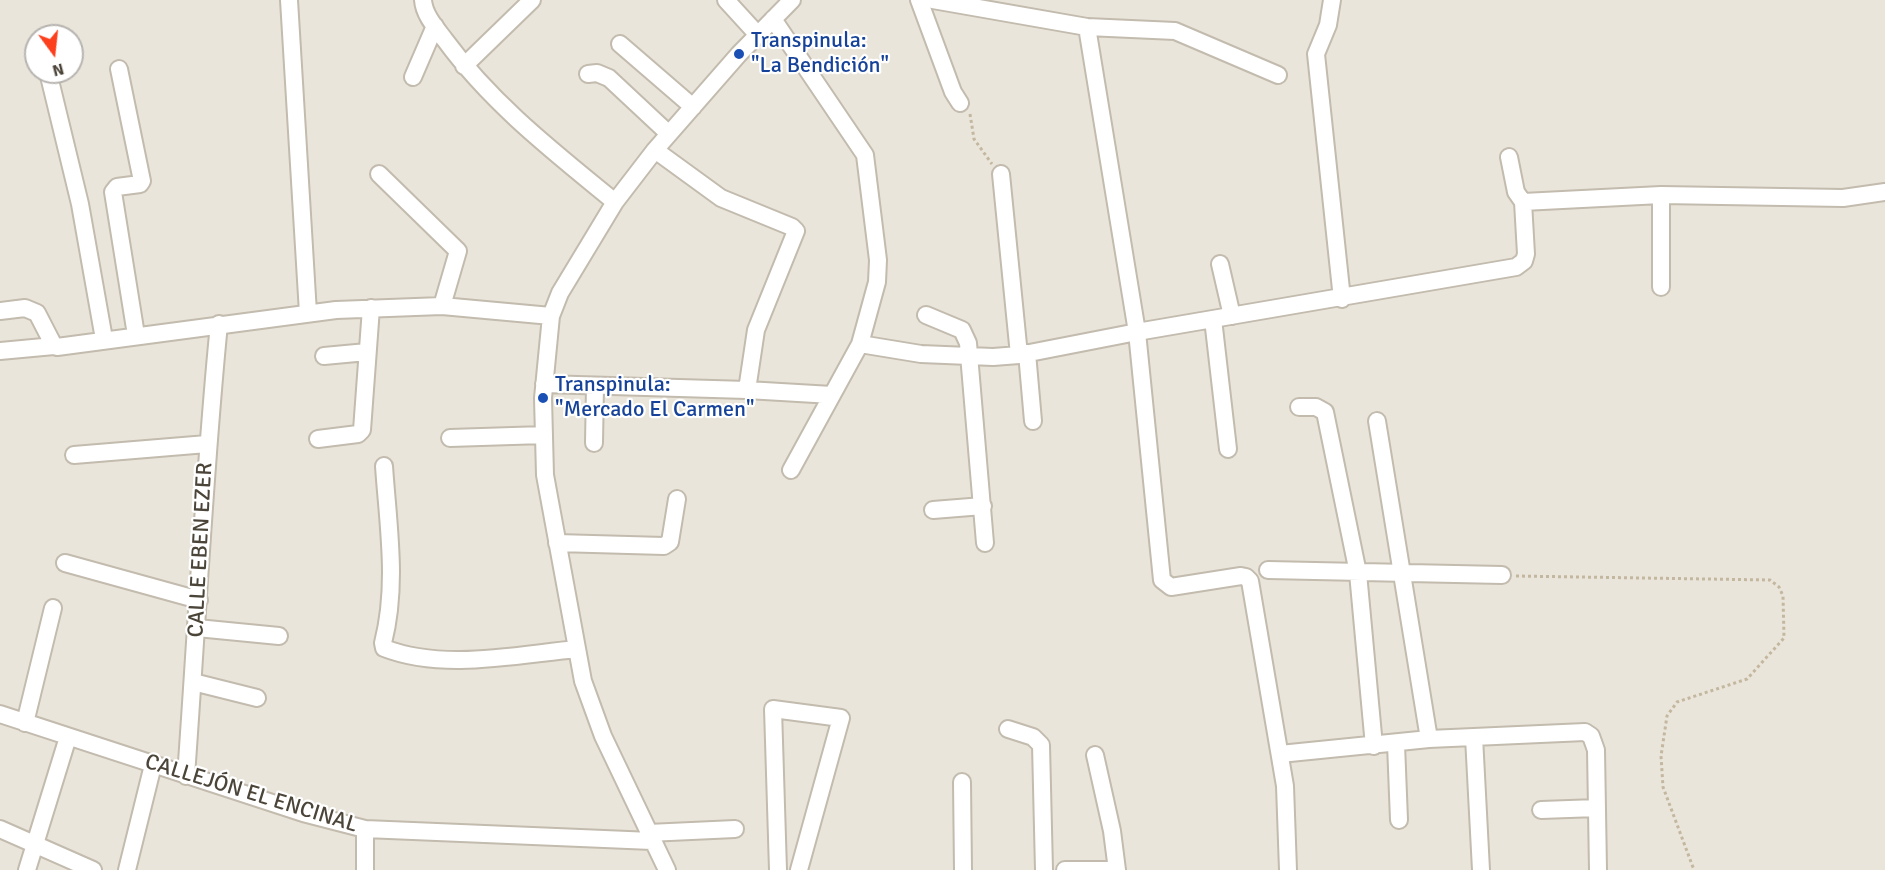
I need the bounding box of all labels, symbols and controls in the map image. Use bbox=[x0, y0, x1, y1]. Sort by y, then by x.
north arrow bbox=[24, 24, 84, 84]
place label: Transpinula: "La Bendición" bbox=[751, 28, 889, 80]
marker: Transpinula: "La Bendición" bbox=[732, 47, 746, 61]
text: N bbox=[50, 58, 66, 81]
place label: Transpinula: "Mercado El Carmen" bbox=[555, 372, 754, 424]
marker: Transpinula: "Mercado El Carmen" bbox=[536, 391, 550, 405]
street label: CALLE EBEN EZER bbox=[183, 462, 219, 638]
street label: CALLEJÓN EL ENCINAL bbox=[141, 749, 361, 839]

